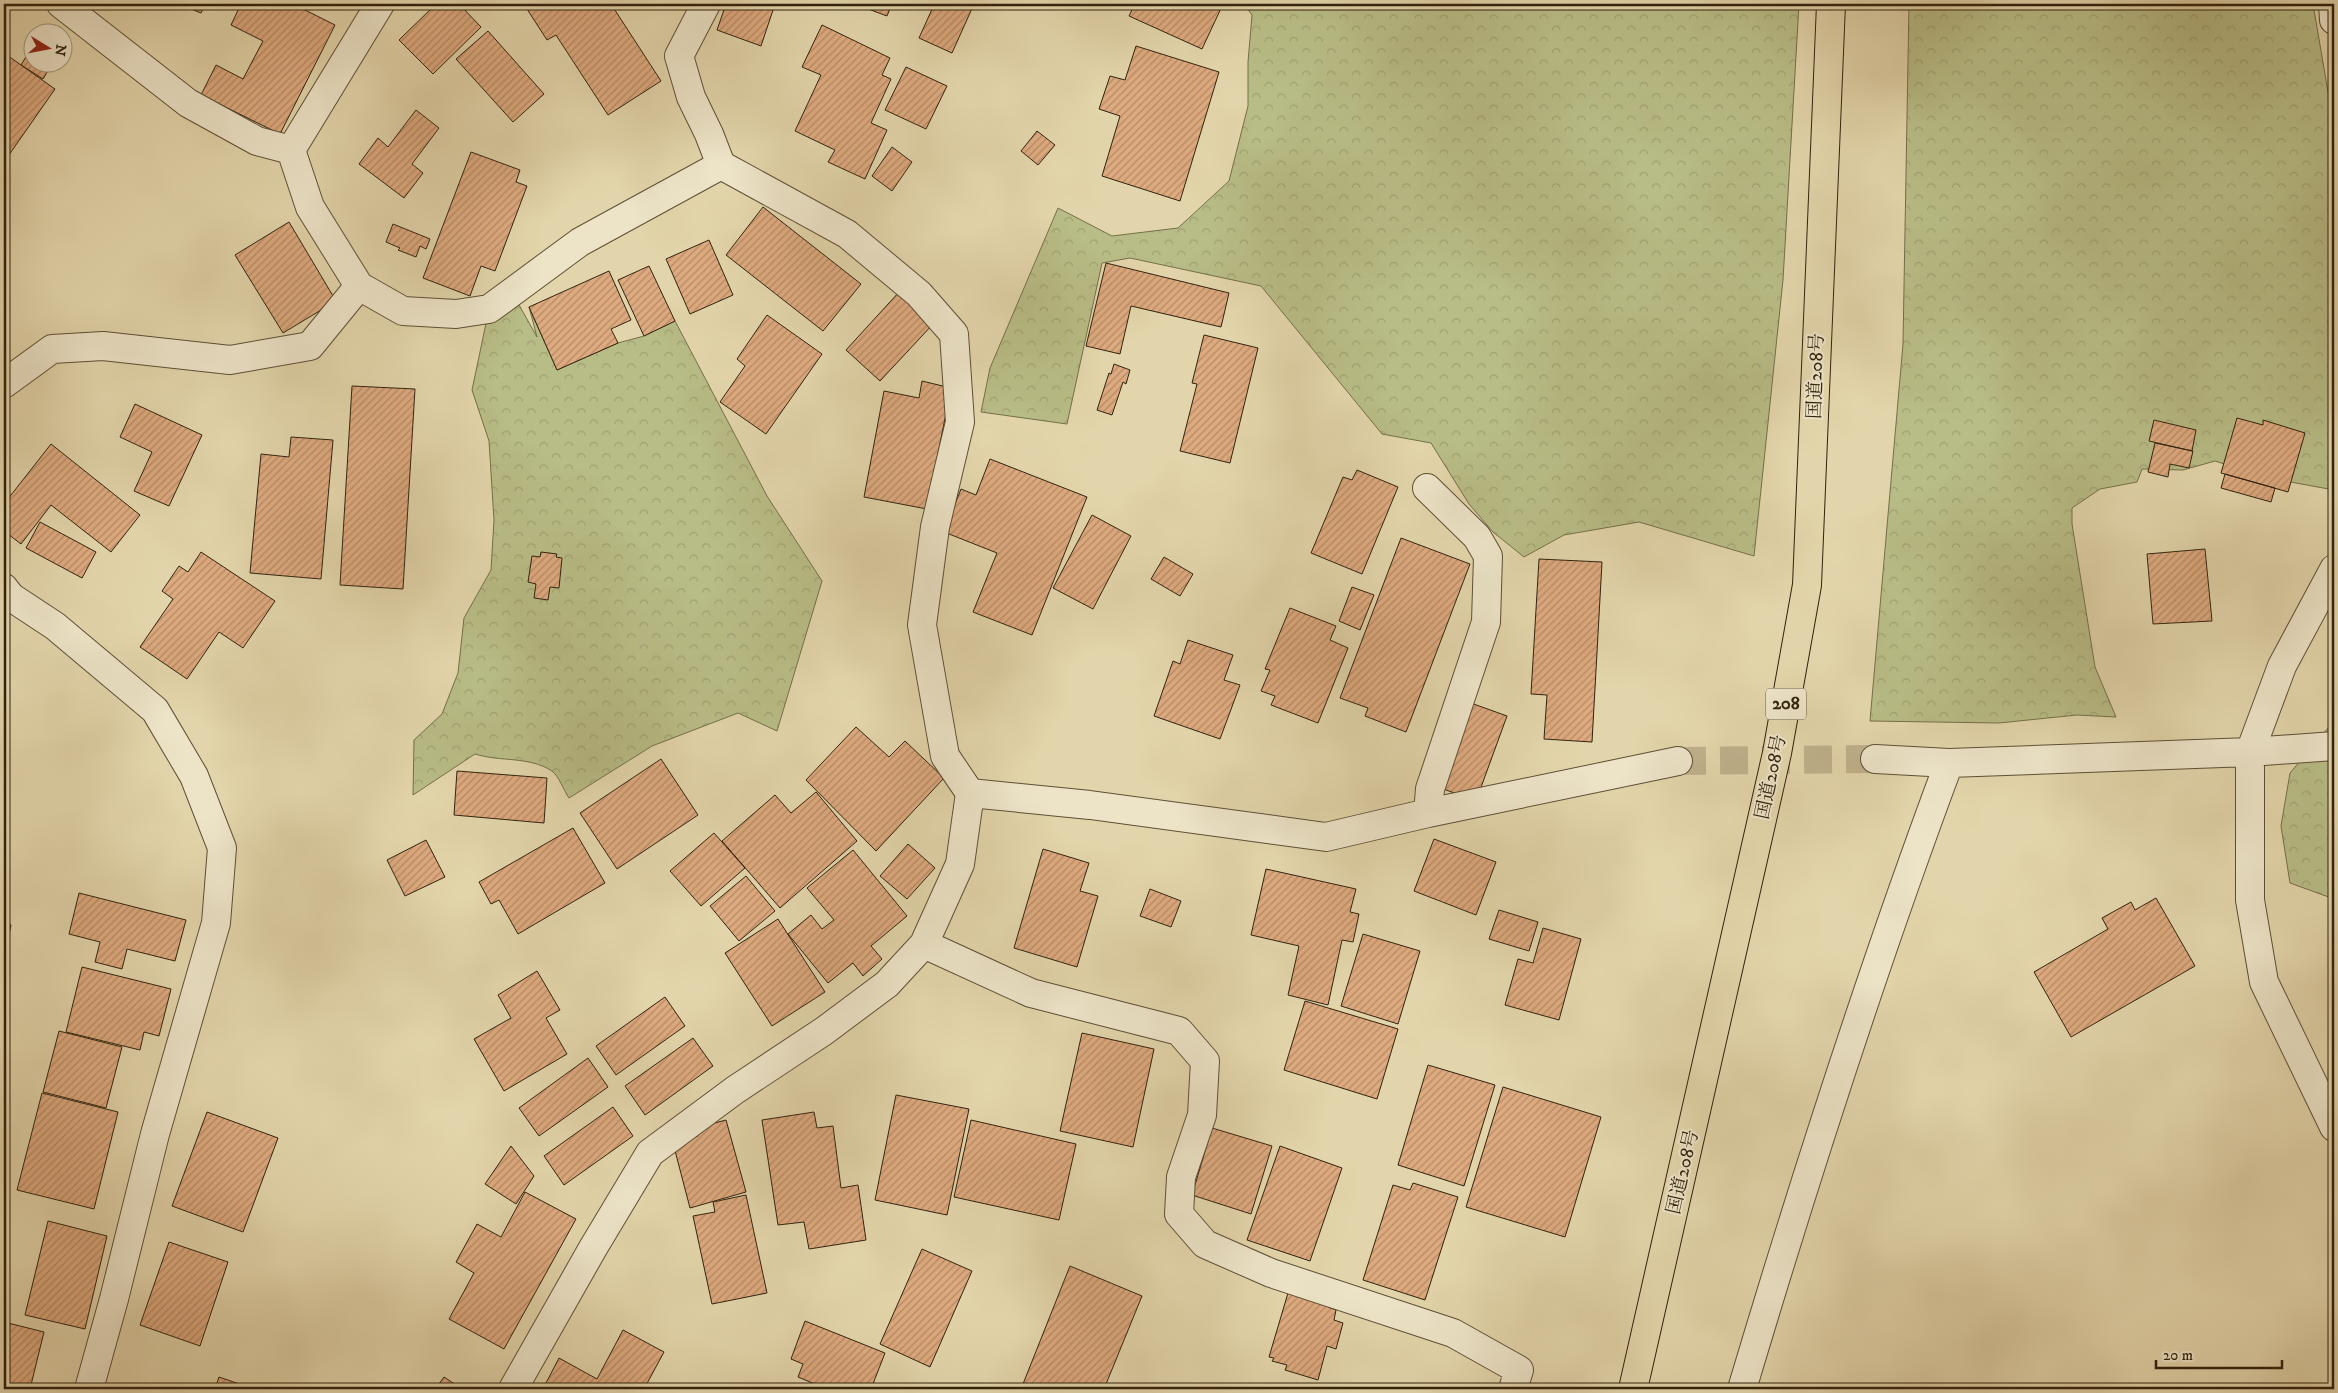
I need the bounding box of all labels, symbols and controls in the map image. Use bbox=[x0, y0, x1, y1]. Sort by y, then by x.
north arrow bbox=[22, 22, 72, 72]
text: N bbox=[50, 43, 70, 58]
street label: 国道208号 bbox=[1803, 333, 1829, 419]
road number: 208 bbox=[1766, 689, 1806, 720]
street label: 国道208号 bbox=[1751, 733, 1791, 821]
street label: 国道208号 bbox=[1662, 1127, 1704, 1217]
scale bar bbox=[2156, 1338, 2282, 1370]
text: 20 m bbox=[2163, 1346, 2193, 1365]

